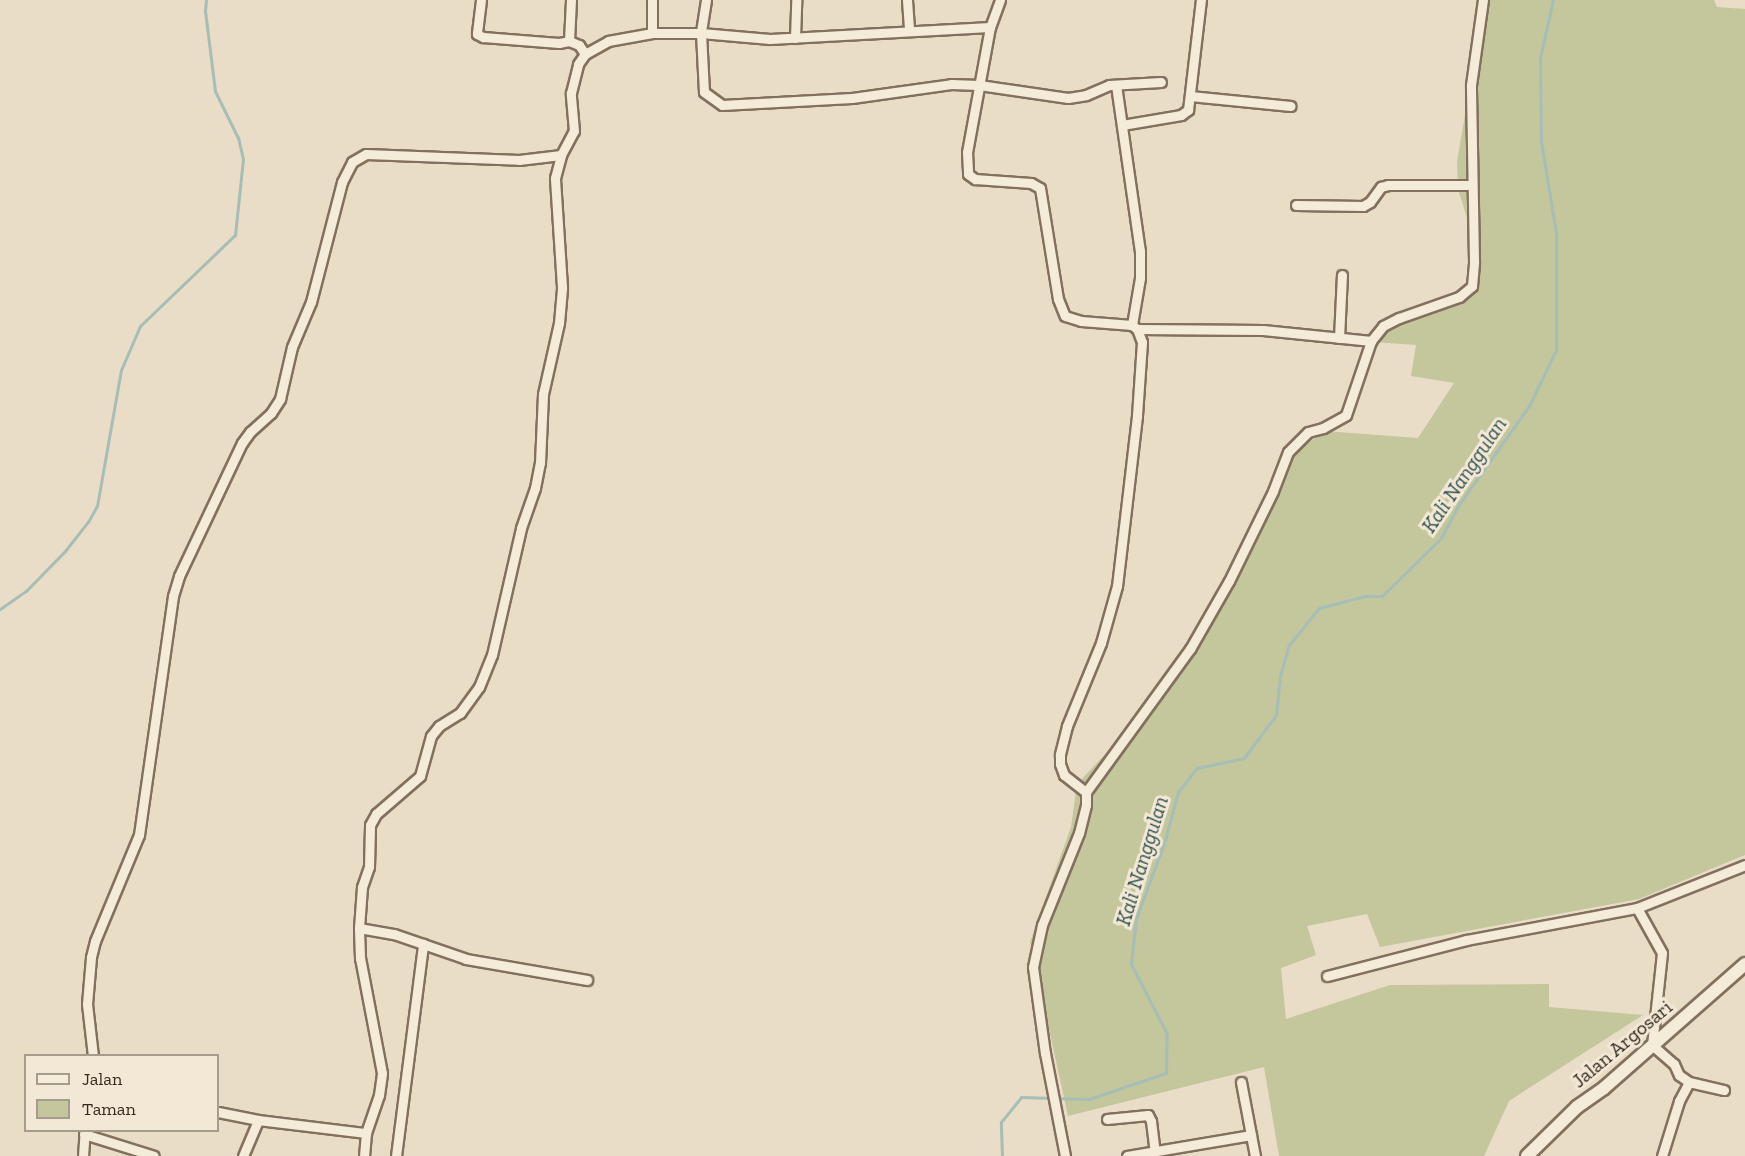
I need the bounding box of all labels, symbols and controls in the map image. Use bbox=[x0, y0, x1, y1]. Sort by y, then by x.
water label: Kali Nanggulan bbox=[1416, 413, 1512, 537]
water label: Kali Nanggulan bbox=[1110, 793, 1174, 929]
street label: Jalan Argosari bbox=[1567, 995, 1677, 1093]
legend bbox=[24, 1054, 219, 1132]
text: Jalan bbox=[82, 1068, 122, 1090]
text: Taman bbox=[82, 1098, 136, 1120]

